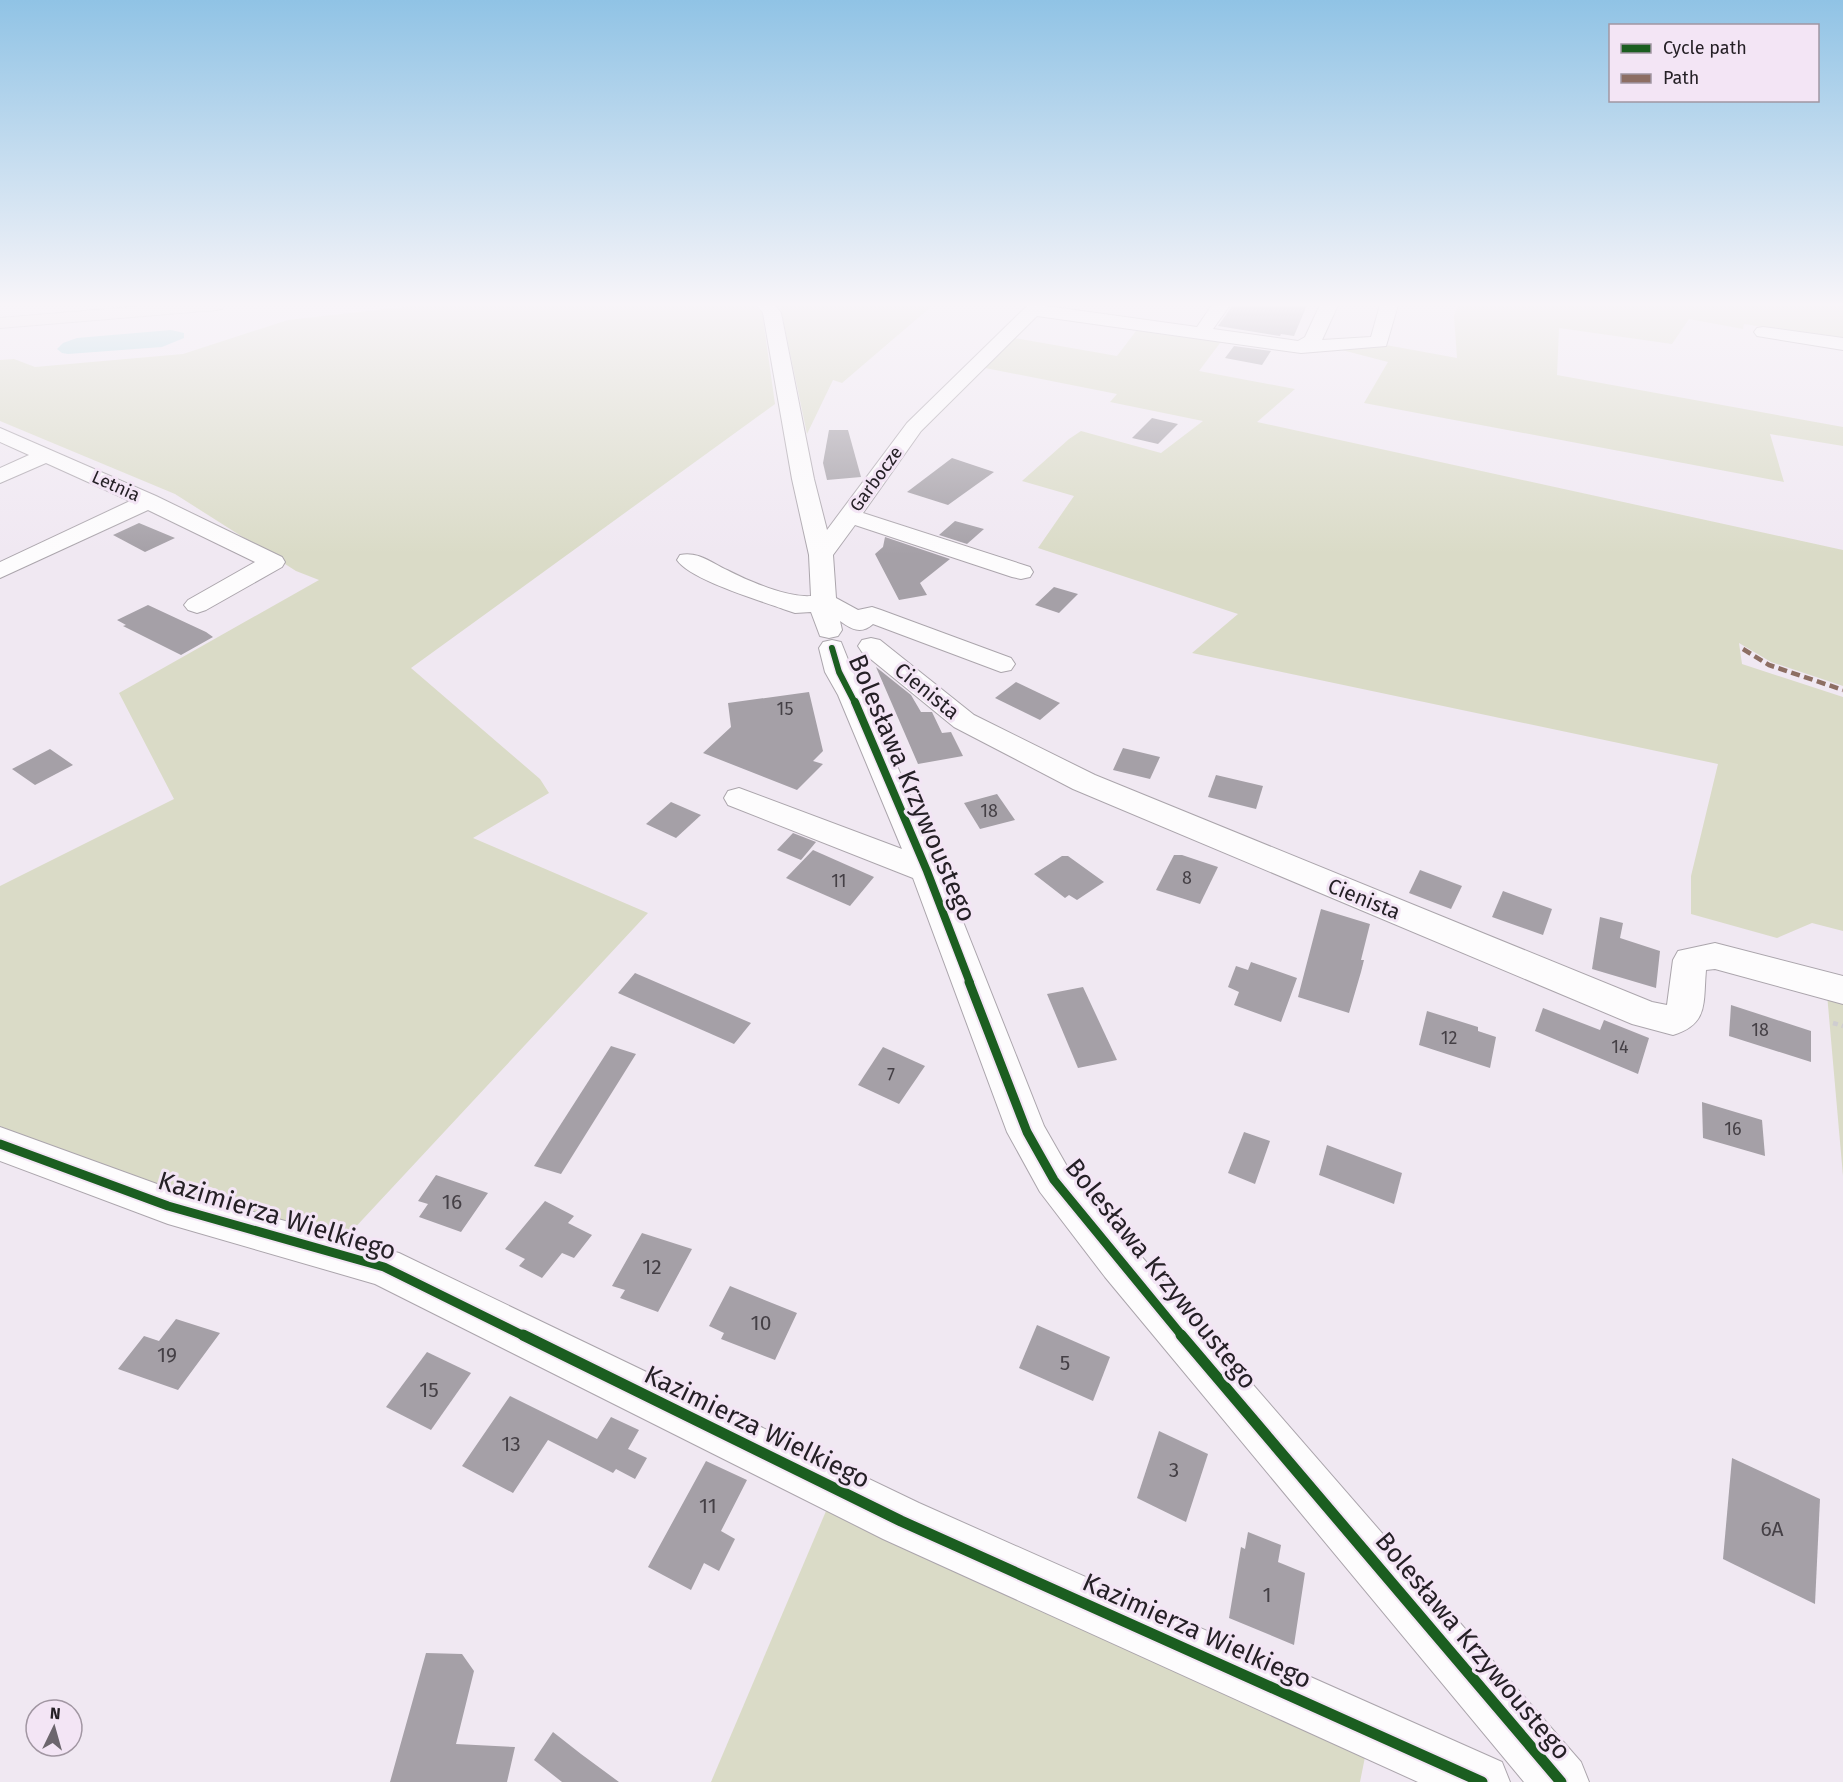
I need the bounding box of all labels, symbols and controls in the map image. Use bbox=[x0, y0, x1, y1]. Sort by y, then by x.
legend bbox=[1609, 24, 1819, 102]
text: Cycle path bbox=[1663, 37, 1747, 59]
text: Path bbox=[1663, 67, 1699, 89]
street label: Garbocze bbox=[845, 442, 907, 516]
street label: Letnia bbox=[89, 466, 143, 506]
street label: Bolesława Krzywoustego bbox=[842, 650, 982, 926]
street label: Cienista bbox=[889, 657, 965, 725]
house number: 15 bbox=[777, 698, 793, 720]
house number: 18 bbox=[980, 800, 998, 822]
house number: 8 bbox=[1182, 867, 1192, 889]
house number: 11 bbox=[831, 870, 847, 892]
street label: Cienista bbox=[1324, 873, 1404, 925]
house number: 18 bbox=[1751, 1019, 1769, 1041]
house number: 12 bbox=[1441, 1027, 1457, 1049]
house number: 14 bbox=[1611, 1036, 1629, 1058]
house number: 7 bbox=[887, 1064, 895, 1086]
house number: 16 bbox=[1724, 1118, 1742, 1140]
street label: Bolesława Krzywoustego bbox=[1058, 1153, 1264, 1395]
street label: Kazimierza Wielkiego bbox=[154, 1165, 400, 1267]
house number: 16 bbox=[442, 1189, 462, 1215]
house number: 12 bbox=[642, 1254, 662, 1280]
house number: 10 bbox=[751, 1310, 771, 1336]
house number: 19 bbox=[157, 1342, 177, 1368]
house number: 5 bbox=[1060, 1350, 1070, 1376]
street label: Kazimierza Wielkiego bbox=[639, 1359, 875, 1495]
house number: 15 bbox=[419, 1377, 439, 1403]
house number: 13 bbox=[501, 1431, 521, 1457]
house number: 3 bbox=[1169, 1457, 1179, 1483]
house number: 11 bbox=[699, 1493, 717, 1519]
house number: 6A bbox=[1760, 1516, 1784, 1542]
street label: Bolesława Krzywoustego bbox=[1369, 1526, 1577, 1766]
street label: Kazimierza Wielkiego bbox=[1078, 1567, 1316, 1695]
house number: 1 bbox=[1262, 1582, 1272, 1608]
north arrow bbox=[24, 1698, 84, 1758]
text: N bbox=[49, 1704, 61, 1723]

